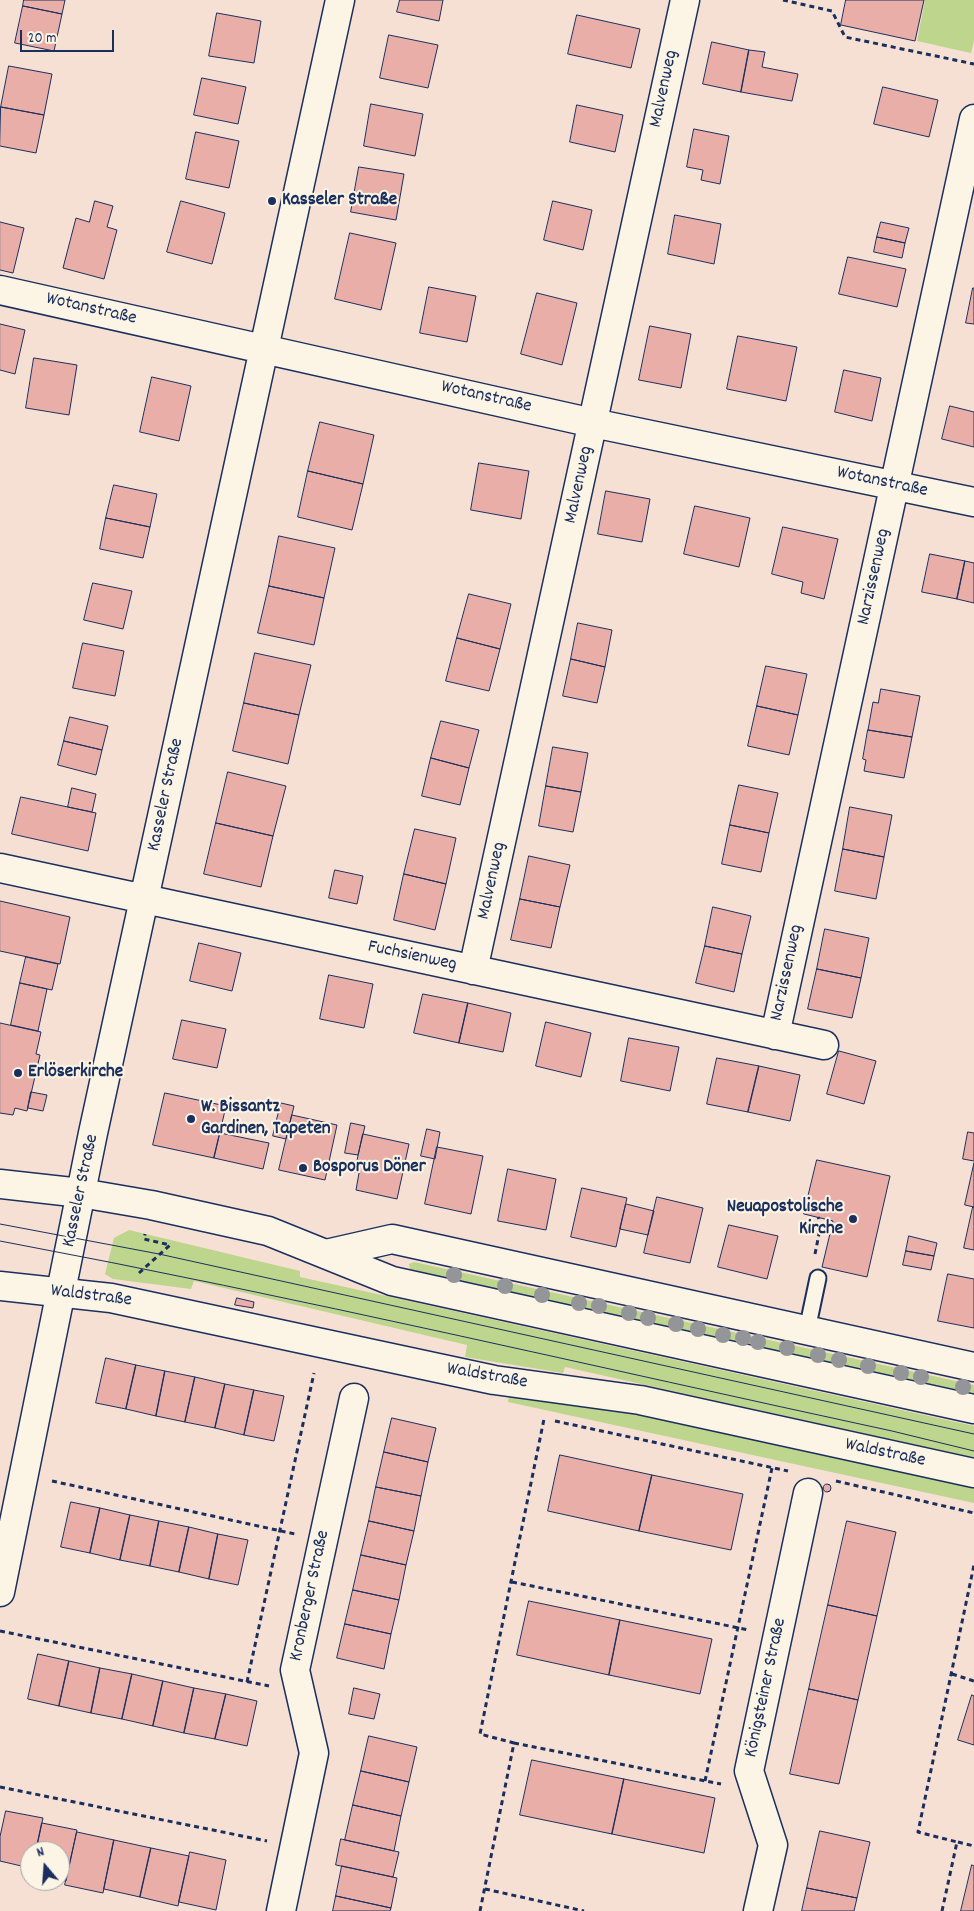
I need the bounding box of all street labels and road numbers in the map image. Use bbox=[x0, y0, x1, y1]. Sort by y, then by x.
street label: Malvenweg bbox=[646, 48, 684, 130]
street label: Wotanstraße bbox=[43, 288, 139, 332]
street label: Wotanstraße bbox=[438, 376, 534, 420]
street label: Malvenweg bbox=[561, 444, 599, 526]
street label: Wotanstraße bbox=[834, 462, 930, 504]
street label: Narzissenweg bbox=[854, 527, 896, 627]
street label: Kasseler Straße bbox=[144, 736, 190, 854]
street label: Malvenweg bbox=[474, 840, 512, 922]
street label: Narzissenweg bbox=[767, 923, 809, 1023]
street label: Fuchsienweg bbox=[365, 936, 459, 978]
street label: Kasseler Straße bbox=[59, 1132, 105, 1250]
street label: Waldstraße bbox=[49, 1281, 133, 1313]
street label: Waldstraße bbox=[445, 1359, 529, 1395]
street label: Waldstraße bbox=[843, 1434, 927, 1474]
street label: Kronberger Straße bbox=[286, 1528, 336, 1664]
street label: Königsteiner Straße bbox=[741, 1616, 793, 1760]

